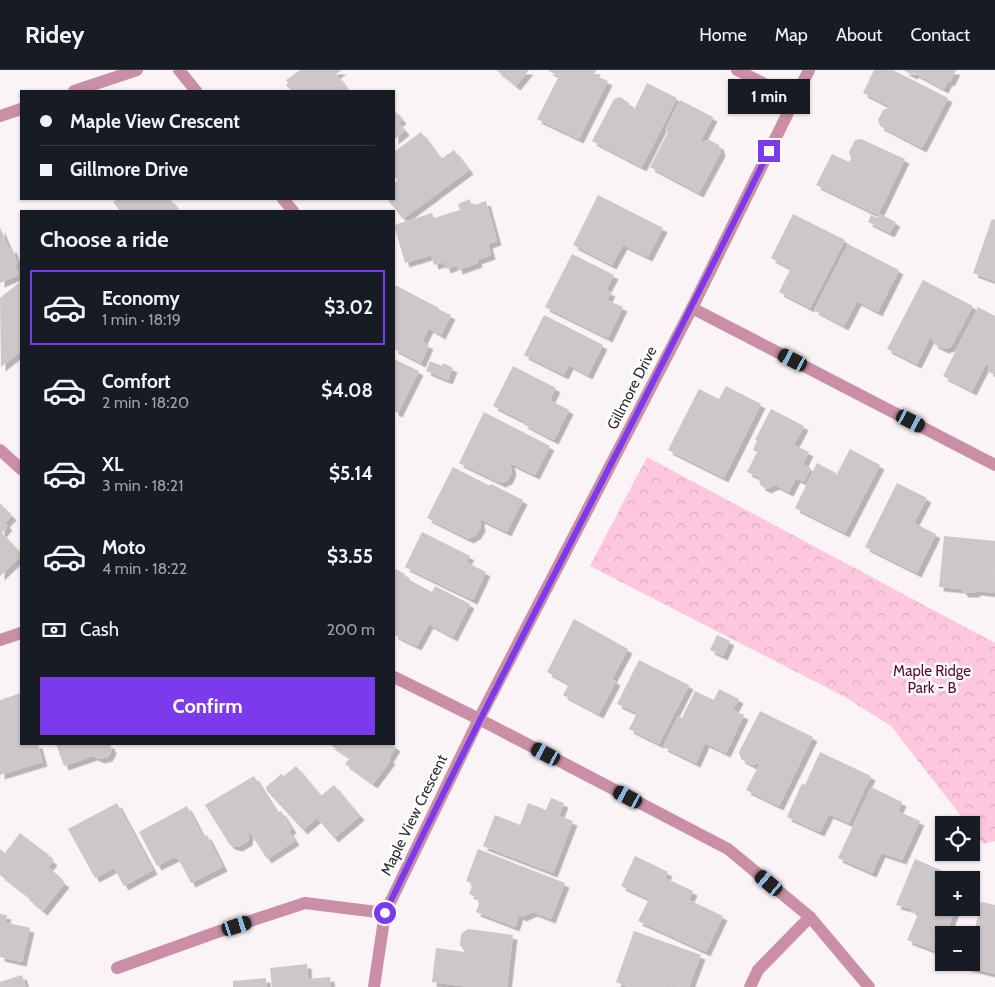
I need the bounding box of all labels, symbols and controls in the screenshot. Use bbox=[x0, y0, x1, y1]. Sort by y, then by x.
text: Ridey bbox=[25, 20, 84, 49]
text: Home bbox=[699, 24, 747, 46]
text: Map bbox=[775, 24, 808, 46]
text: About bbox=[836, 24, 882, 46]
text: Contact bbox=[910, 24, 970, 46]
callout: 1 min bbox=[728, 78, 810, 114]
text: 1 min bbox=[751, 87, 787, 106]
text: Maple View Crescent bbox=[70, 110, 240, 133]
route end bbox=[758, 140, 780, 162]
text: Gillmore Drive bbox=[70, 158, 188, 181]
text: Choose a ride bbox=[40, 226, 169, 253]
icon: car bbox=[42, 285, 87, 330]
text: Economy bbox=[102, 287, 180, 310]
text: $3.02 bbox=[324, 296, 373, 319]
text: 1 min · 18:19 bbox=[102, 310, 181, 329]
street label: Gillmore Drive bbox=[603, 343, 661, 433]
car bbox=[776, 347, 809, 373]
icon: car bbox=[42, 368, 87, 413]
text: Comfort bbox=[102, 370, 171, 393]
text: $4.08 bbox=[321, 379, 373, 402]
text: 2 min · 18:20 bbox=[102, 393, 189, 412]
car bbox=[894, 408, 927, 434]
icon: car bbox=[42, 451, 87, 496]
text: XL bbox=[102, 453, 123, 476]
text: $5.14 bbox=[329, 462, 373, 485]
text: 3 min · 18:21 bbox=[102, 476, 183, 495]
icon: car bbox=[42, 534, 87, 579]
text: Moto bbox=[102, 536, 146, 559]
text: $3.55 bbox=[327, 545, 373, 568]
text: 4 min · 18:22 bbox=[102, 559, 187, 578]
icon: cash bbox=[40, 616, 68, 644]
text: Cash bbox=[80, 618, 119, 641]
text: 200 m bbox=[327, 620, 375, 639]
park label: Maple Ridge Park - B bbox=[893, 662, 971, 697]
button: Confirm bbox=[40, 677, 375, 735]
car bbox=[529, 740, 562, 768]
street label: Maple View Crescent bbox=[377, 752, 451, 878]
car bbox=[611, 783, 644, 811]
map controls bbox=[935, 816, 980, 971]
button: locate bbox=[935, 816, 980, 861]
car bbox=[752, 868, 785, 898]
button: + bbox=[935, 871, 980, 916]
route start bbox=[374, 902, 396, 924]
car bbox=[220, 914, 253, 938]
button: − bbox=[935, 926, 980, 971]

